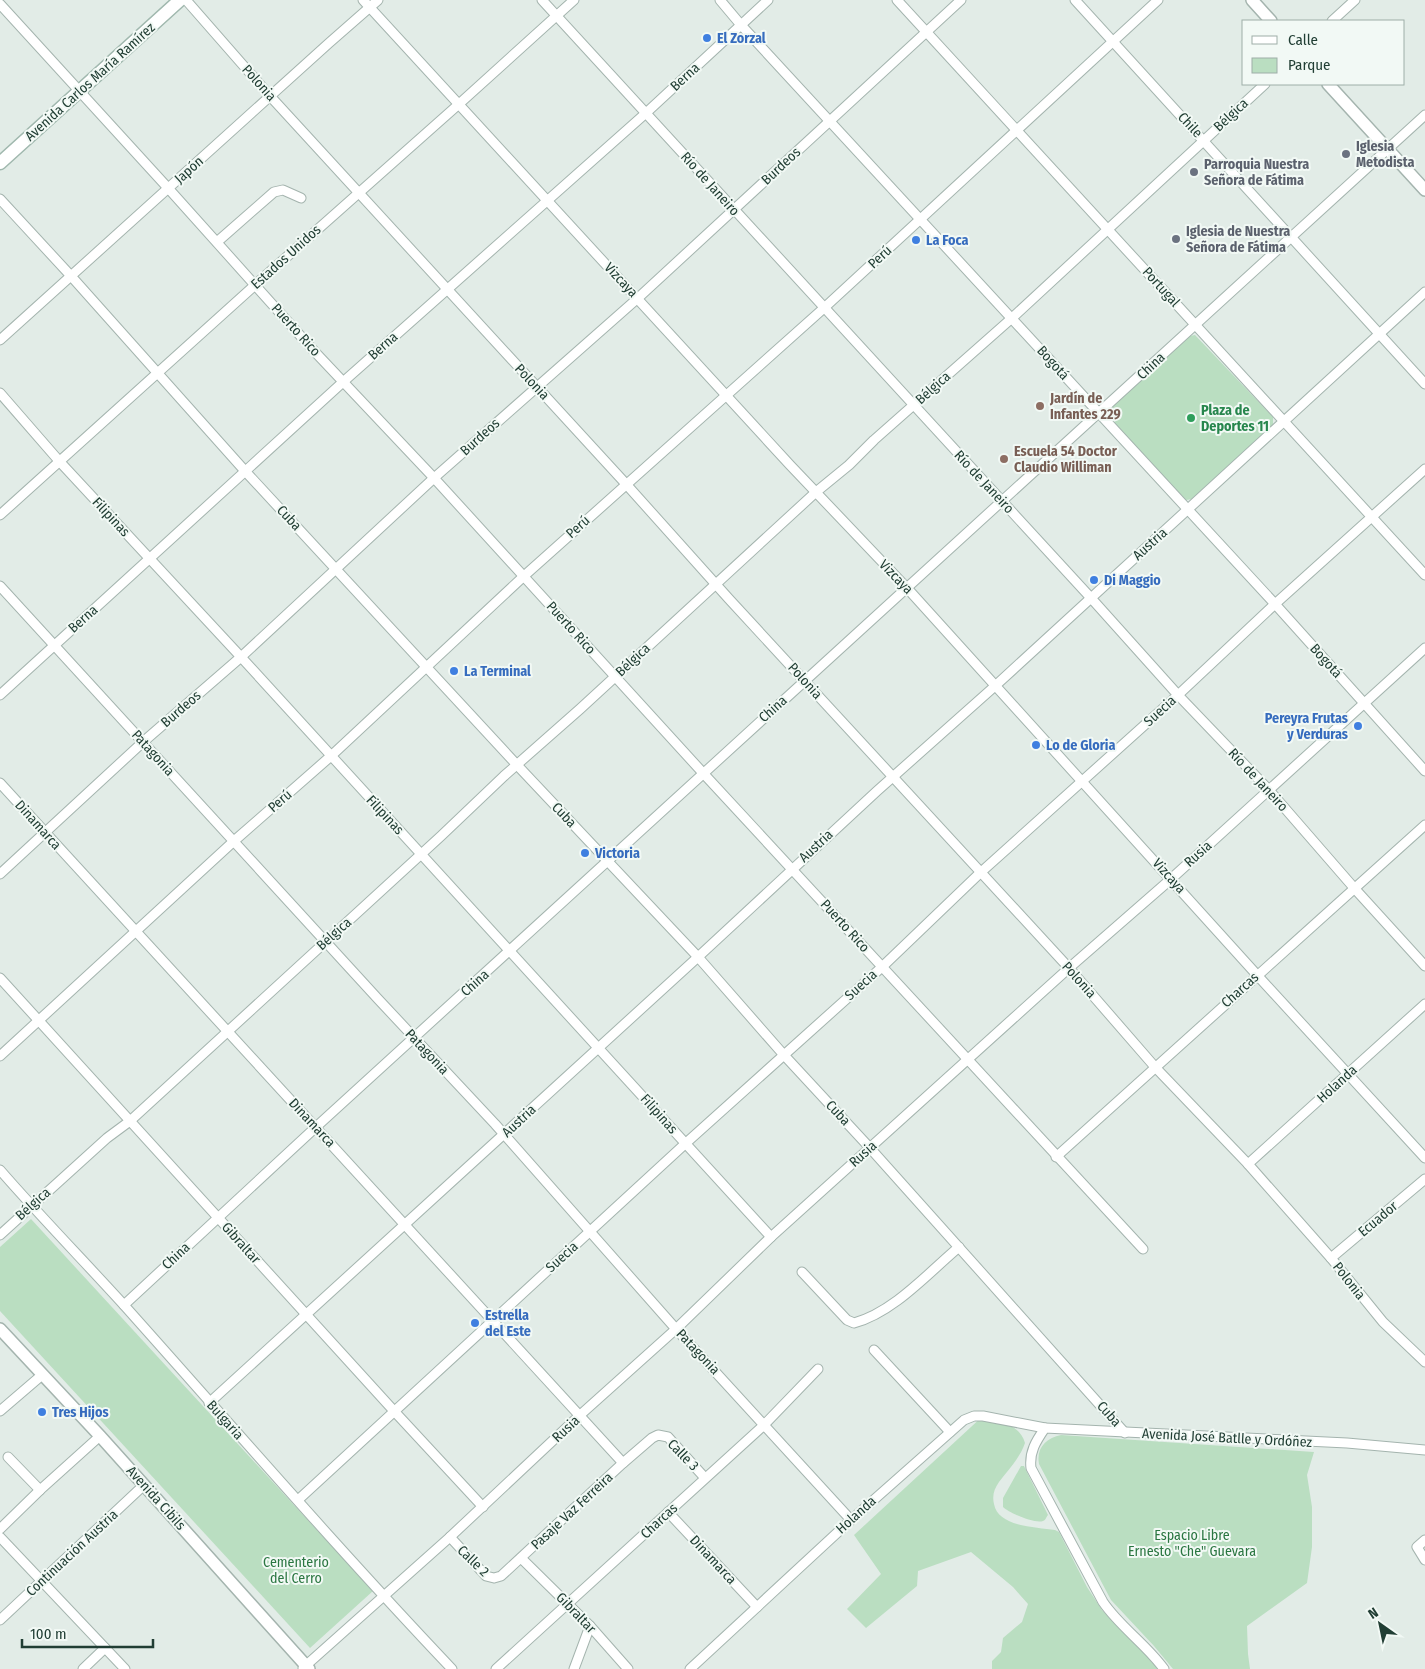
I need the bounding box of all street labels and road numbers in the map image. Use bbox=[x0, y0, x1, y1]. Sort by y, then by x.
street label: Avenida Carlos María Ramírez bbox=[22, 19, 159, 145]
street label: Berna bbox=[667, 59, 703, 95]
street label: Polonia bbox=[238, 61, 280, 105]
street label: Bélgica bbox=[1210, 95, 1252, 135]
street label: Chile bbox=[1174, 109, 1206, 141]
street label: Burdeos bbox=[758, 144, 804, 188]
street label: Río de Janeiro bbox=[677, 149, 743, 219]
street label: Japón bbox=[171, 153, 207, 187]
street label: Estados Unidos bbox=[248, 221, 324, 293]
street label: Perú bbox=[865, 242, 895, 272]
street label: Vizcaya bbox=[601, 259, 641, 301]
street label: Portugal bbox=[1139, 264, 1184, 311]
street label: Puerto Rico bbox=[268, 300, 324, 360]
street label: Berna bbox=[365, 328, 401, 364]
street label: Bogotá bbox=[1033, 342, 1073, 384]
street label: China bbox=[1133, 349, 1169, 383]
street label: Polonia bbox=[511, 360, 553, 404]
street label: Bélgica bbox=[912, 368, 954, 408]
street label: Burdeos bbox=[457, 415, 503, 459]
street label: Río de Janeiro bbox=[951, 447, 1017, 517]
street label: Filipinas bbox=[89, 494, 133, 540]
street label: Cuba bbox=[273, 502, 305, 534]
street label: Perú bbox=[563, 512, 593, 542]
street label: Austria bbox=[1129, 524, 1171, 564]
street label: Vizcaya bbox=[875, 556, 917, 598]
street label: Puerto Rico bbox=[543, 598, 599, 658]
street label: Berna bbox=[65, 601, 101, 637]
street label: Bélgica bbox=[612, 640, 654, 680]
street label: Bogotá bbox=[1306, 640, 1346, 682]
street label: Polonia bbox=[784, 659, 826, 703]
street label: Burdeos bbox=[158, 687, 204, 731]
street label: China bbox=[755, 692, 791, 726]
street label: Suecia bbox=[1140, 692, 1180, 730]
street label: Patagonia bbox=[128, 726, 178, 780]
street label: Río de Janeiro bbox=[1225, 745, 1291, 815]
street label: Perú bbox=[265, 786, 295, 816]
street label: Filipinas bbox=[363, 792, 407, 838]
street label: Dinamarca bbox=[11, 797, 65, 853]
street label: Cuba bbox=[548, 799, 580, 831]
street label: Austria bbox=[795, 826, 837, 866]
street label: Rusia bbox=[1181, 837, 1215, 871]
street label: Vizcaya bbox=[1149, 855, 1189, 897]
street label: Puerto Rico bbox=[817, 896, 873, 956]
street label: Bélgica bbox=[313, 914, 355, 954]
street label: Polonia bbox=[1058, 958, 1100, 1002]
street label: China bbox=[457, 966, 493, 1000]
street label: Suecia bbox=[841, 966, 881, 1004]
street label: Charcas bbox=[1218, 969, 1262, 1011]
street label: Patagonia bbox=[402, 1026, 452, 1078]
street label: Holanda bbox=[1313, 1062, 1361, 1106]
street label: Filipinas bbox=[637, 1091, 681, 1137]
street label: Dinamarca bbox=[285, 1095, 339, 1151]
street label: Cuba bbox=[822, 1097, 854, 1129]
street label: Austria bbox=[498, 1101, 540, 1141]
street label: Rusia bbox=[846, 1137, 880, 1171]
street label: Bélgica bbox=[12, 1184, 54, 1224]
street label: Ecuador bbox=[1355, 1198, 1401, 1240]
street label: Gibraltar bbox=[218, 1219, 264, 1267]
street label: Suecia bbox=[542, 1238, 582, 1276]
street label: China bbox=[158, 1239, 194, 1273]
street label: Polonia bbox=[1329, 1259, 1369, 1303]
street label: Patagonia bbox=[673, 1326, 723, 1378]
street label: Bulgaria bbox=[203, 1397, 247, 1443]
street label: Cuba bbox=[1093, 1398, 1125, 1430]
street label: Rusia bbox=[549, 1412, 583, 1446]
street label: Avenida José Batlle y Ordóñez bbox=[1142, 1425, 1313, 1451]
street label: Calle 3 bbox=[664, 1436, 702, 1474]
street label: Avenida Cibils bbox=[123, 1462, 189, 1534]
street label: Pasaje Vaz Ferreira bbox=[528, 1469, 617, 1553]
street label: Holanda bbox=[832, 1493, 880, 1537]
street label: Charcas bbox=[637, 1500, 681, 1542]
street label: Continuación Austria bbox=[23, 1506, 122, 1600]
street label: Dinamarca bbox=[686, 1532, 740, 1588]
street label: Calle 2 bbox=[454, 1542, 492, 1580]
street label: Gibraltar bbox=[552, 1589, 600, 1637]

